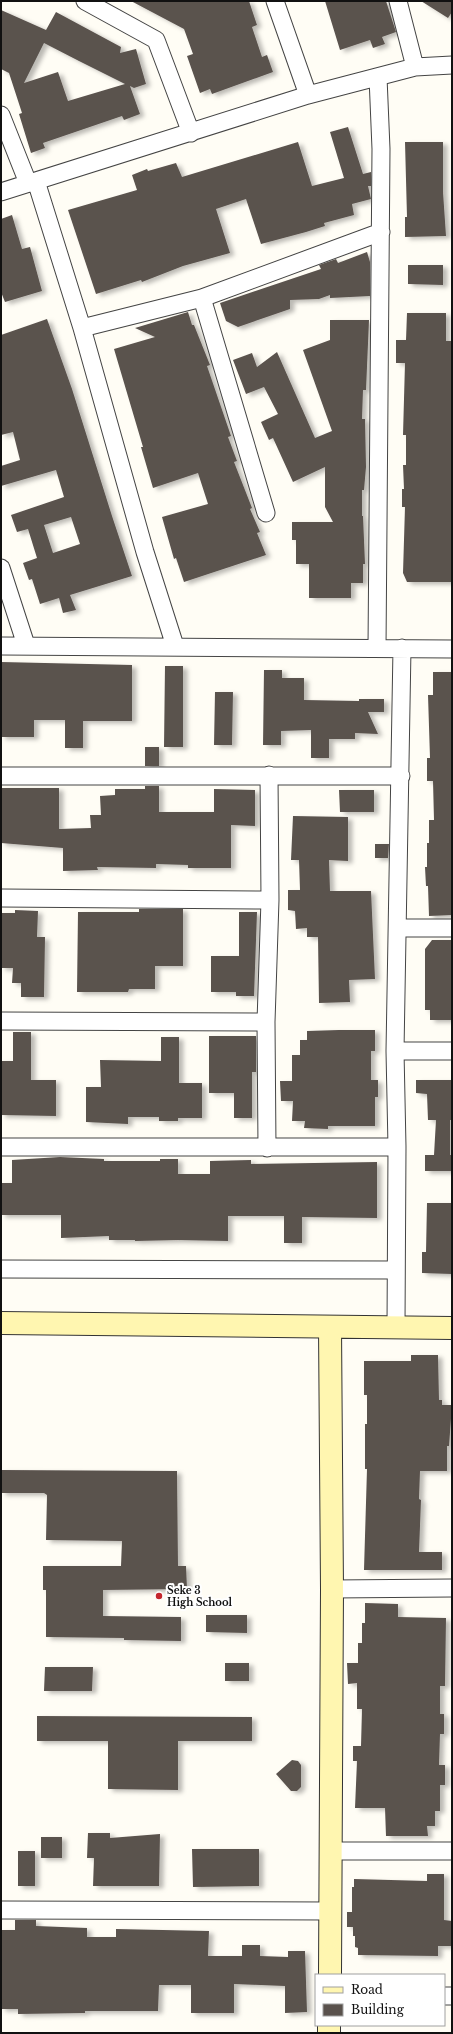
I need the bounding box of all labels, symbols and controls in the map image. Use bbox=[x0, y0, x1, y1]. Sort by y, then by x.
place label: Seke 3 High School bbox=[167, 1584, 233, 1609]
marker: Seke 3 High School bbox=[154, 1591, 164, 1601]
legend bbox=[315, 1974, 445, 2026]
text: Road bbox=[351, 1982, 383, 1997]
text: Building bbox=[351, 2002, 405, 2017]

